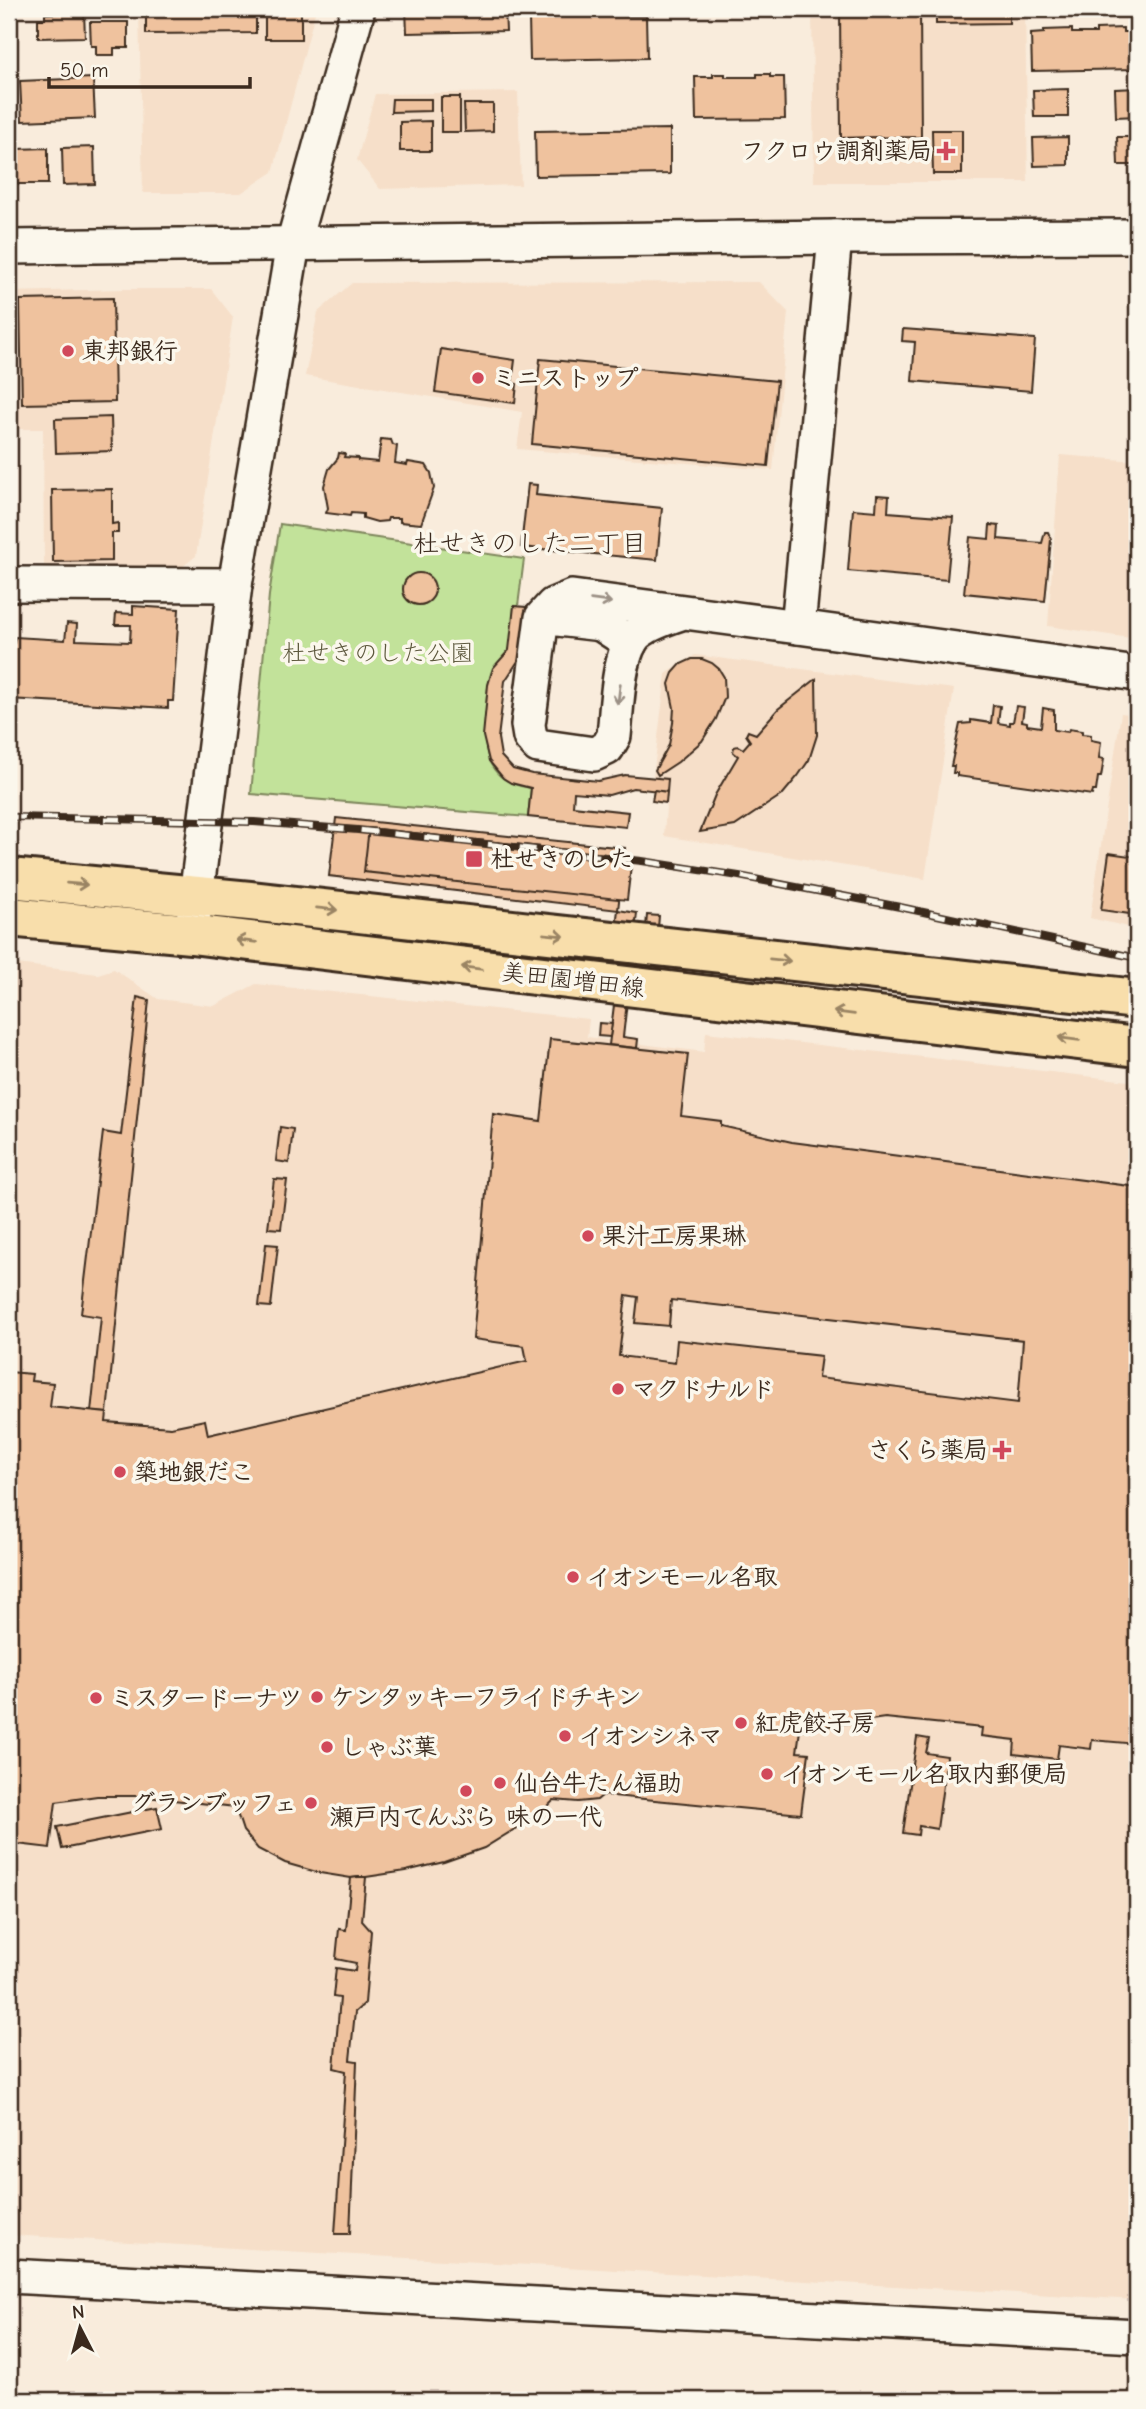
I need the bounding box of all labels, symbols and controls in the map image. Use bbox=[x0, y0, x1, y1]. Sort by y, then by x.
scale bar bbox=[49, 46, 250, 90]
text: 50 m bbox=[60, 58, 109, 82]
place label: フクロウ調剤薬局 bbox=[740, 137, 932, 165]
marker: フクロウ調剤薬局 bbox=[938, 143, 954, 159]
place label: 東邦銀行 bbox=[82, 337, 178, 365]
marker: 東邦銀行 bbox=[60, 343, 76, 359]
place label: ミニストップ bbox=[492, 364, 638, 392]
marker: ミニストップ bbox=[470, 370, 486, 386]
district label: 杜せきのした二丁目 bbox=[413, 529, 647, 559]
one-way arrow bbox=[589, 594, 612, 607]
park label: 杜せきのした公園 bbox=[282, 639, 474, 667]
one-way arrow bbox=[613, 683, 626, 705]
place label: 杜せきのした bbox=[490, 845, 634, 873]
marker: 杜せきのした bbox=[464, 849, 484, 869]
one-way arrow bbox=[65, 878, 88, 891]
one-way arrow bbox=[316, 903, 338, 916]
one-way arrow bbox=[542, 928, 564, 941]
one-way arrow bbox=[235, 934, 258, 947]
one-way arrow bbox=[768, 953, 790, 966]
street label: 美田園増田線 bbox=[500, 957, 646, 1003]
one-way arrow bbox=[461, 962, 484, 975]
one-way arrow bbox=[833, 1006, 855, 1019]
one-way arrow bbox=[1059, 1033, 1081, 1046]
place label: 果汁工房果琳 bbox=[602, 1222, 746, 1250]
marker: 果汁工房果琳 bbox=[580, 1228, 596, 1244]
place label: マクドナルド bbox=[632, 1375, 775, 1403]
marker: マクドナルド bbox=[610, 1381, 626, 1397]
place label: さくら薬局 bbox=[868, 1436, 988, 1464]
marker: さくら薬局 bbox=[994, 1442, 1010, 1458]
place label: 築地銀だこ bbox=[134, 1458, 254, 1486]
marker: 築地銀だこ bbox=[112, 1464, 128, 1480]
place label: イオンモール名取 bbox=[587, 1563, 778, 1591]
marker: イオンモール名取 bbox=[565, 1569, 581, 1585]
place label: ケンタッキーフライドチキン bbox=[331, 1683, 642, 1711]
place label: ミスタードーナツ bbox=[110, 1684, 302, 1712]
marker: ケンタッキーフライドチキン bbox=[309, 1689, 325, 1705]
marker: ミスタードーナツ bbox=[88, 1690, 104, 1706]
place label: 紅虎餃子房 bbox=[755, 1709, 875, 1737]
marker: 紅虎餃子房 bbox=[733, 1715, 749, 1731]
place label: イオンシネマ bbox=[579, 1722, 723, 1750]
marker: イオンシネマ bbox=[557, 1728, 573, 1744]
place label: しゃぶ葉 bbox=[341, 1733, 437, 1761]
marker: しゃぶ葉 bbox=[319, 1739, 335, 1755]
place label: イオンモール名取内郵便局 bbox=[781, 1760, 1068, 1788]
marker: イオンモール名取内郵便局 bbox=[759, 1766, 775, 1782]
place label: 仙台牛たん福助 bbox=[514, 1769, 682, 1797]
marker: 仙台牛たん福助 bbox=[492, 1775, 508, 1791]
marker: 瀬戸内てんぷら 味の一代 bbox=[458, 1783, 474, 1799]
place label: グランブッフェ bbox=[131, 1789, 297, 1817]
marker: グランブッフェ bbox=[303, 1795, 319, 1811]
place label: 瀬戸内てんぷら 味の一代 bbox=[330, 1803, 602, 1831]
north arrow bbox=[46, 2294, 116, 2364]
text: N bbox=[71, 2301, 86, 2324]

